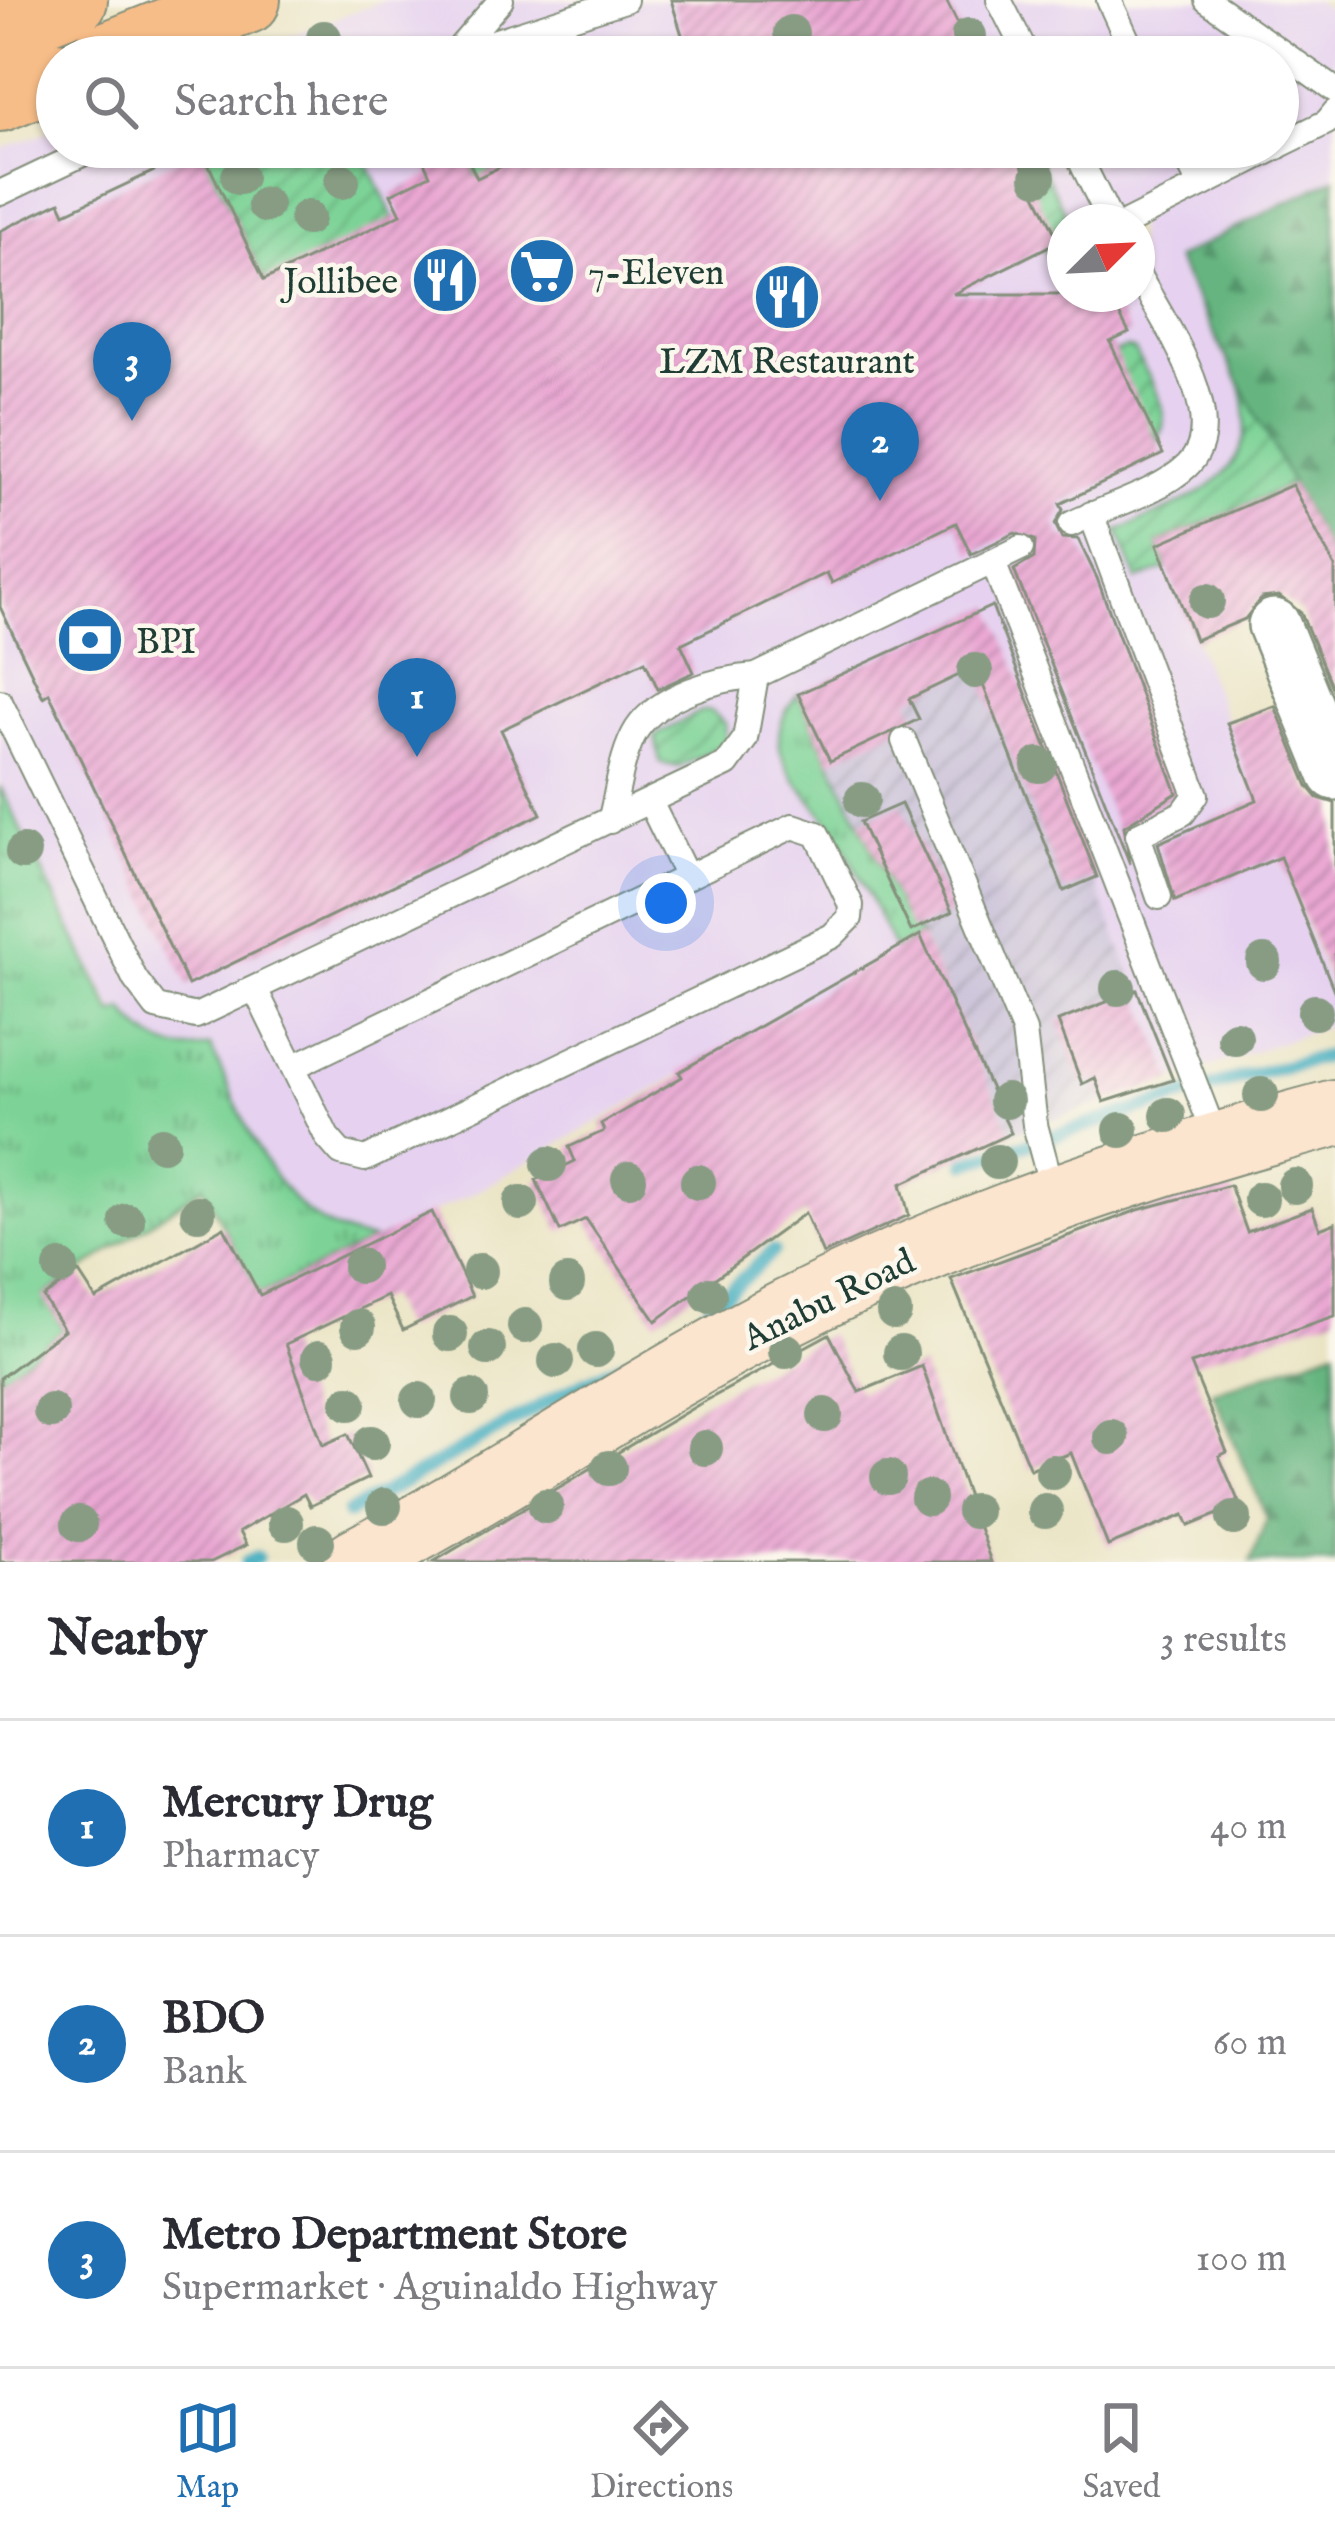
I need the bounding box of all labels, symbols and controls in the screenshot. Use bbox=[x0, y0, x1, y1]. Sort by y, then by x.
search box bbox=[36, 36, 1299, 168]
icon: search bbox=[78, 69, 144, 135]
text: Search here bbox=[174, 74, 388, 131]
north arrow bbox=[1047, 204, 1155, 312]
supermarket icon: 7-Eleven bbox=[507, 236, 577, 306]
restaurant icon: Jollibee bbox=[410, 245, 480, 315]
place label: 7-Eleven bbox=[588, 251, 724, 297]
place label: Jollibee bbox=[279, 260, 398, 306]
restaurant icon: LZM Restaurant bbox=[752, 262, 822, 332]
pin: 3 bbox=[93, 322, 171, 421]
place label: LZM Restaurant bbox=[659, 340, 915, 386]
pin: 2 bbox=[841, 402, 919, 501]
bank icon: BPI bbox=[55, 605, 125, 675]
place label: BPI bbox=[136, 620, 196, 666]
pin: 1 bbox=[378, 658, 456, 757]
your location bbox=[636, 873, 696, 933]
street label: Anabu Road bbox=[735, 1239, 924, 1363]
text: Nearby bbox=[48, 1608, 207, 1673]
text: 3 results bbox=[1160, 1616, 1287, 1665]
text: Mercury Drug bbox=[162, 1775, 433, 1832]
text: 1 bbox=[80, 1803, 94, 1852]
text: 40 m bbox=[1210, 1803, 1287, 1852]
text: Pharmacy bbox=[162, 1832, 319, 1881]
text: BDO bbox=[162, 1991, 265, 2048]
text: 2 bbox=[78, 2019, 96, 2068]
text: 60 m bbox=[1213, 2019, 1287, 2068]
text: Bank bbox=[162, 2048, 246, 2097]
text: Metro Department Store bbox=[162, 2207, 627, 2264]
text: 3 bbox=[80, 2235, 94, 2284]
text: 100 m bbox=[1196, 2235, 1287, 2284]
text: Supermarket · Aguinaldo Highway bbox=[162, 2264, 717, 2313]
tab: Map bbox=[175, 2395, 241, 2509]
tab: Directions bbox=[590, 2395, 733, 2509]
tab: Saved bbox=[1082, 2395, 1160, 2509]

